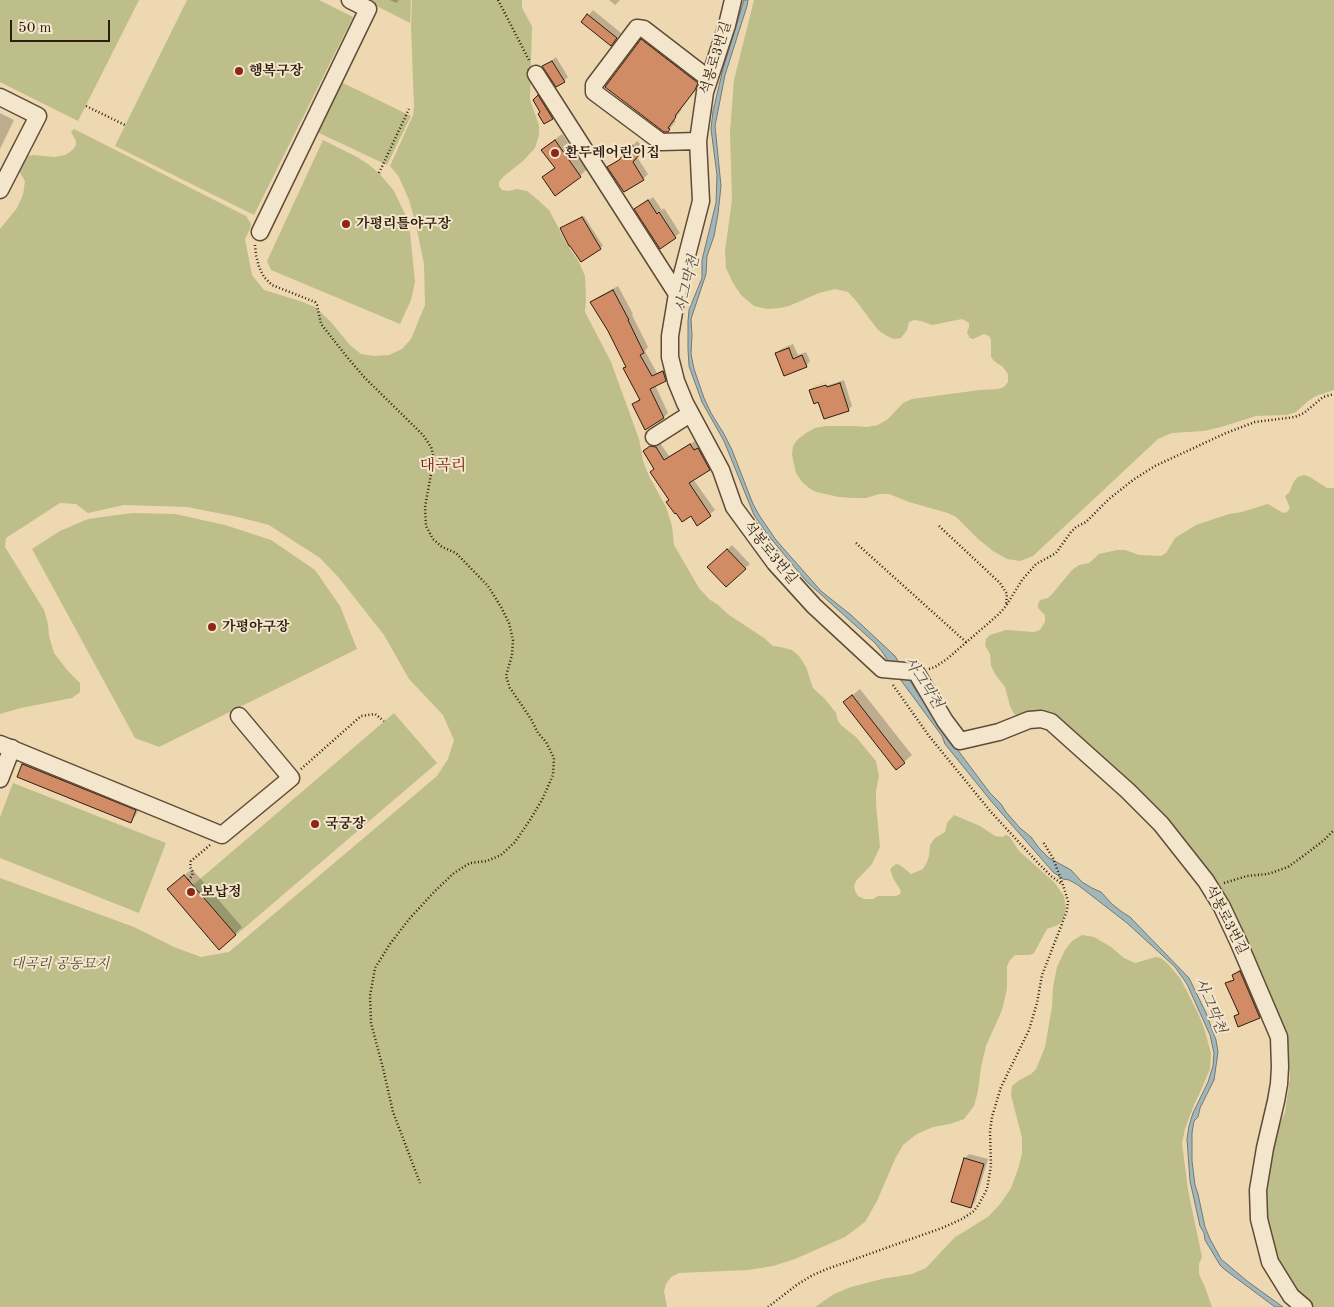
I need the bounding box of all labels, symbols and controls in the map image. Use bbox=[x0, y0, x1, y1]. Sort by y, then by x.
scale bar bbox=[12, 10, 112, 42]
street label: 석봉로3번길 bbox=[697, 19, 735, 97]
text: 50 m bbox=[18, 21, 52, 36]
place label: 행복구장 bbox=[249, 63, 303, 79]
marker: 행복구장 bbox=[233, 65, 245, 77]
place label: 환두레어린이집 bbox=[565, 145, 660, 161]
marker: 환두레어린이집 bbox=[549, 147, 561, 159]
place label: 가평리틀야구장 bbox=[356, 216, 451, 232]
marker: 가평리틀야구장 bbox=[340, 218, 352, 230]
water label: 사그막천 bbox=[672, 254, 704, 314]
district label: 대곡리 bbox=[420, 456, 466, 476]
street label: 석봉로3번길 bbox=[740, 518, 800, 588]
place label: 가평야구장 bbox=[222, 619, 290, 635]
marker: 가평야구장 bbox=[206, 621, 218, 633]
water label: 사그막천 bbox=[900, 654, 946, 712]
place label: 국궁장 bbox=[325, 816, 366, 832]
marker: 국궁장 bbox=[309, 818, 321, 830]
street label: 석봉로3번길 bbox=[1201, 882, 1251, 958]
place label: 보납정 bbox=[201, 884, 242, 900]
marker: 보납정 bbox=[185, 886, 197, 898]
park label: 대곡리 공동묘지 bbox=[11, 956, 109, 972]
water label: 사그막천 bbox=[1190, 976, 1230, 1036]

